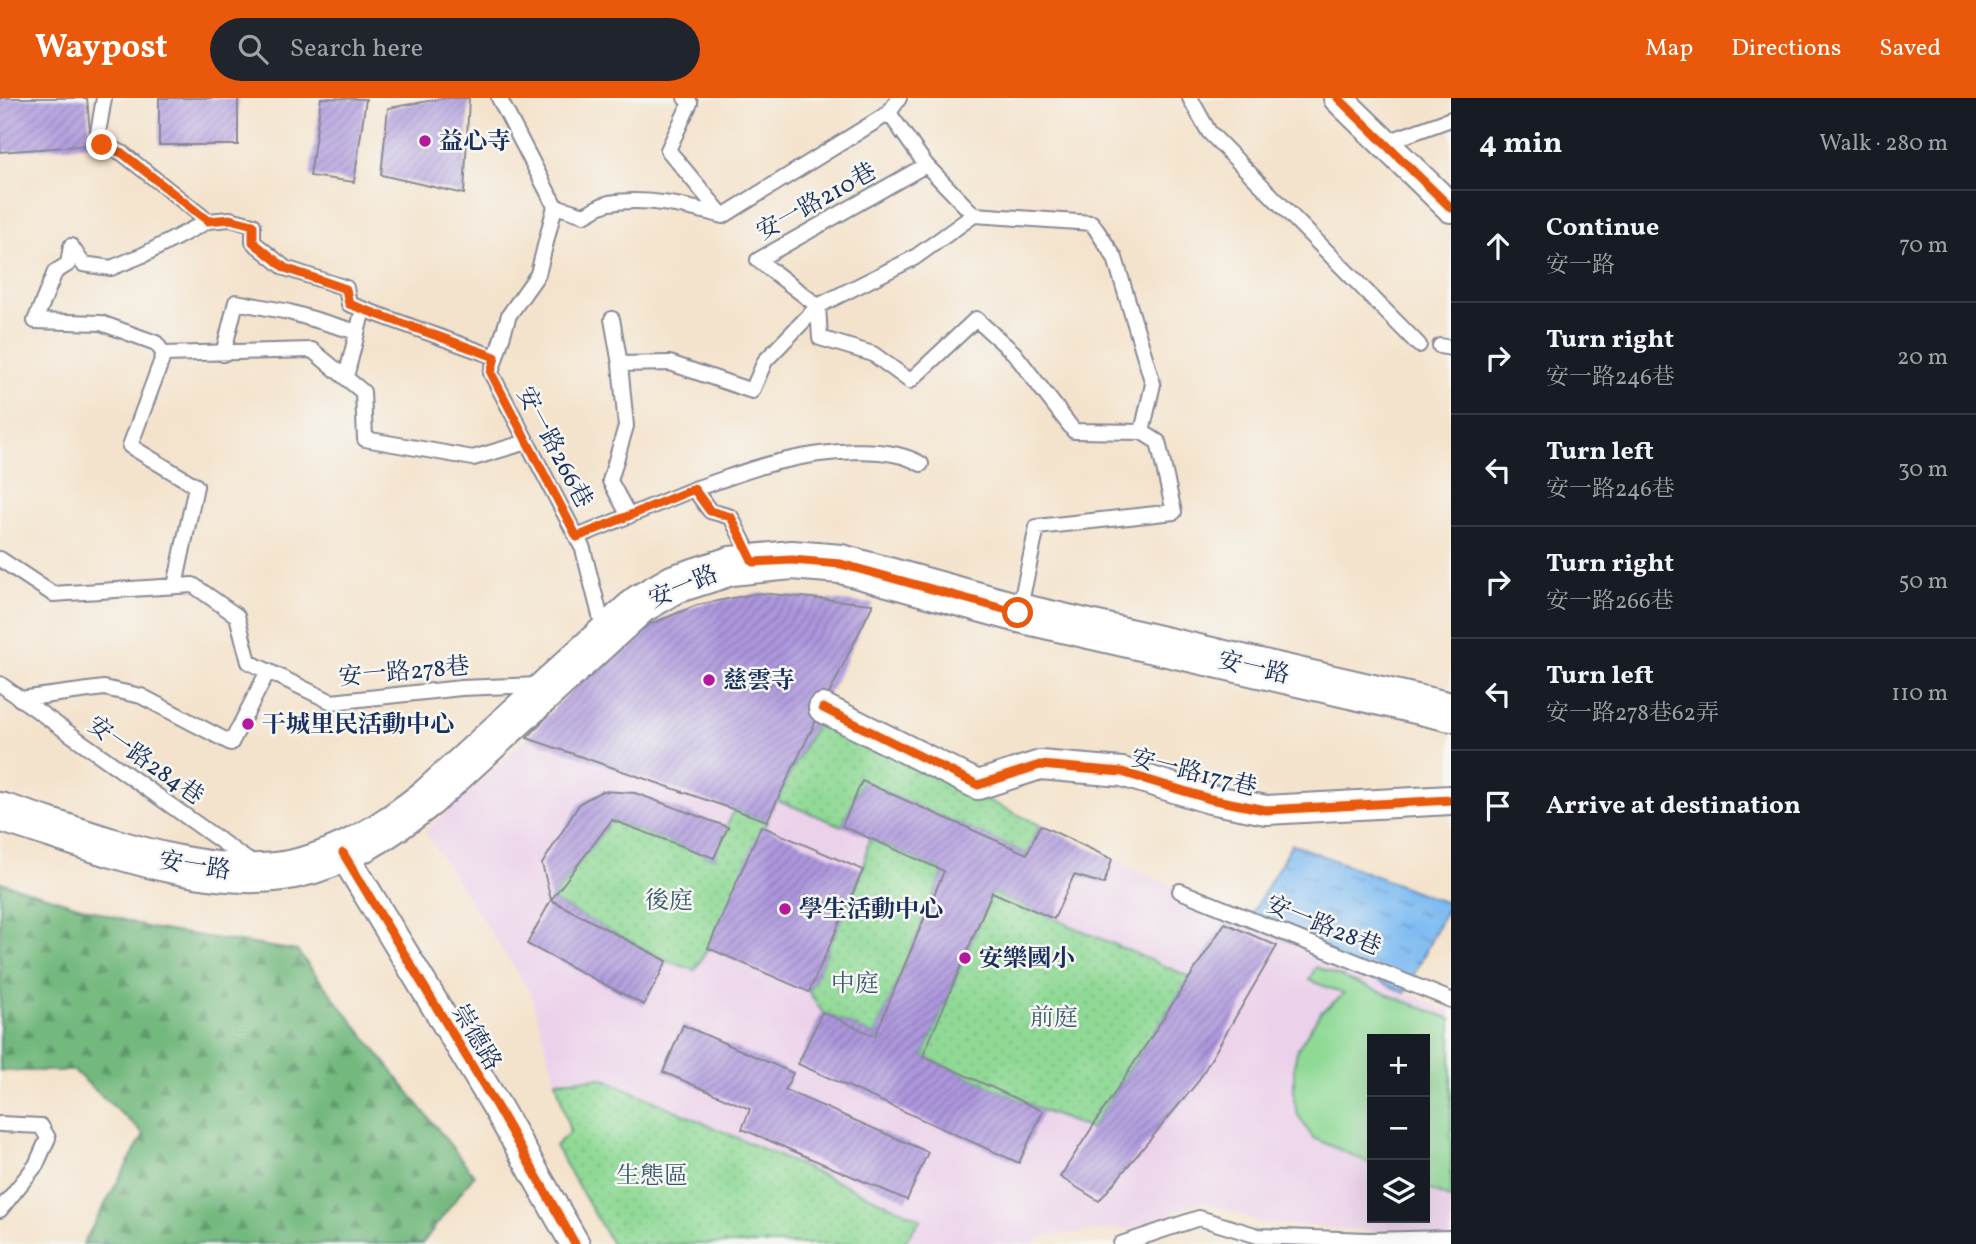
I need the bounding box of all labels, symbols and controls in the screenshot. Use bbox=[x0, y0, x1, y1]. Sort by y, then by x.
search box bbox=[210, 18, 700, 81]
text: Waypost bbox=[35, 26, 168, 72]
icon: search bbox=[234, 30, 272, 68]
text: Search here bbox=[290, 31, 423, 67]
text: Map bbox=[1645, 32, 1693, 66]
text: Directions bbox=[1731, 32, 1841, 66]
text: Saved bbox=[1879, 32, 1941, 66]
text: 4 min bbox=[1479, 123, 1563, 165]
place label: 益心寺 bbox=[439, 126, 511, 160]
text: Walk · 280 m bbox=[1819, 128, 1948, 160]
route end bbox=[86, 129, 117, 160]
marker: 益心寺 bbox=[417, 133, 433, 149]
street label: 安一路210巷 bbox=[751, 156, 883, 250]
text: Continue bbox=[1546, 210, 1659, 246]
icon: ahead bbox=[1479, 227, 1517, 265]
text: 70 m bbox=[1899, 230, 1948, 262]
text: 安一路 bbox=[1546, 250, 1615, 282]
text: Turn right bbox=[1546, 322, 1674, 358]
icon: right bbox=[1479, 339, 1517, 377]
text: 20 m bbox=[1897, 342, 1948, 374]
text: 安一路246巷 bbox=[1546, 362, 1675, 394]
street label: 安一路266巷 bbox=[507, 381, 600, 515]
text: Turn left bbox=[1546, 434, 1654, 470]
icon: left bbox=[1479, 451, 1517, 489]
text: 30 m bbox=[1898, 454, 1948, 486]
text: 安一路246巷 bbox=[1546, 474, 1675, 506]
text: Turn right bbox=[1546, 546, 1674, 582]
street label: 安一路 bbox=[644, 558, 724, 618]
icon: right bbox=[1479, 563, 1517, 601]
text: 50 m bbox=[1899, 566, 1948, 598]
text: 安一路266巷 bbox=[1546, 586, 1674, 618]
route start bbox=[1002, 597, 1033, 628]
street label: 安一路 bbox=[1215, 644, 1292, 694]
street label: 安一路278巷 bbox=[337, 650, 471, 696]
text: Turn left bbox=[1546, 658, 1654, 694]
place label: 慈雲寺 bbox=[723, 665, 795, 699]
marker: 慈雲寺 bbox=[701, 672, 717, 688]
icon: left bbox=[1479, 675, 1517, 713]
text: 110 m bbox=[1891, 678, 1948, 710]
text: 安一路278巷62弄 bbox=[1546, 698, 1719, 730]
street label: 安一路284巷 bbox=[80, 709, 210, 814]
place label: 干城里民活動中心 bbox=[262, 709, 454, 743]
marker: 干城里民活動中心 bbox=[240, 716, 256, 732]
street label: 安一路177巷 bbox=[1127, 742, 1260, 806]
icon: arrive bbox=[1479, 787, 1517, 825]
text: Arrive at destination bbox=[1546, 788, 1801, 824]
street label: 安一路 bbox=[156, 845, 233, 889]
park label: 後庭 bbox=[645, 885, 693, 919]
street label: 安一路28巷 bbox=[1261, 888, 1386, 965]
place label: 學生活動中心 bbox=[799, 894, 943, 928]
marker: 學生活動中心 bbox=[777, 901, 793, 917]
place label: 安樂國小 bbox=[979, 943, 1075, 977]
marker: 安樂國小 bbox=[957, 950, 973, 966]
park label: 中庭 bbox=[831, 968, 879, 1002]
street label: 崇德路 bbox=[442, 998, 508, 1078]
park label: 前庭 bbox=[1030, 1002, 1078, 1036]
map controls bbox=[1367, 1034, 1430, 1223]
button: + bbox=[1367, 1034, 1430, 1097]
button: − bbox=[1367, 1097, 1430, 1160]
park label: 生態區 bbox=[616, 1160, 688, 1194]
button: layers bbox=[1367, 1160, 1430, 1223]

